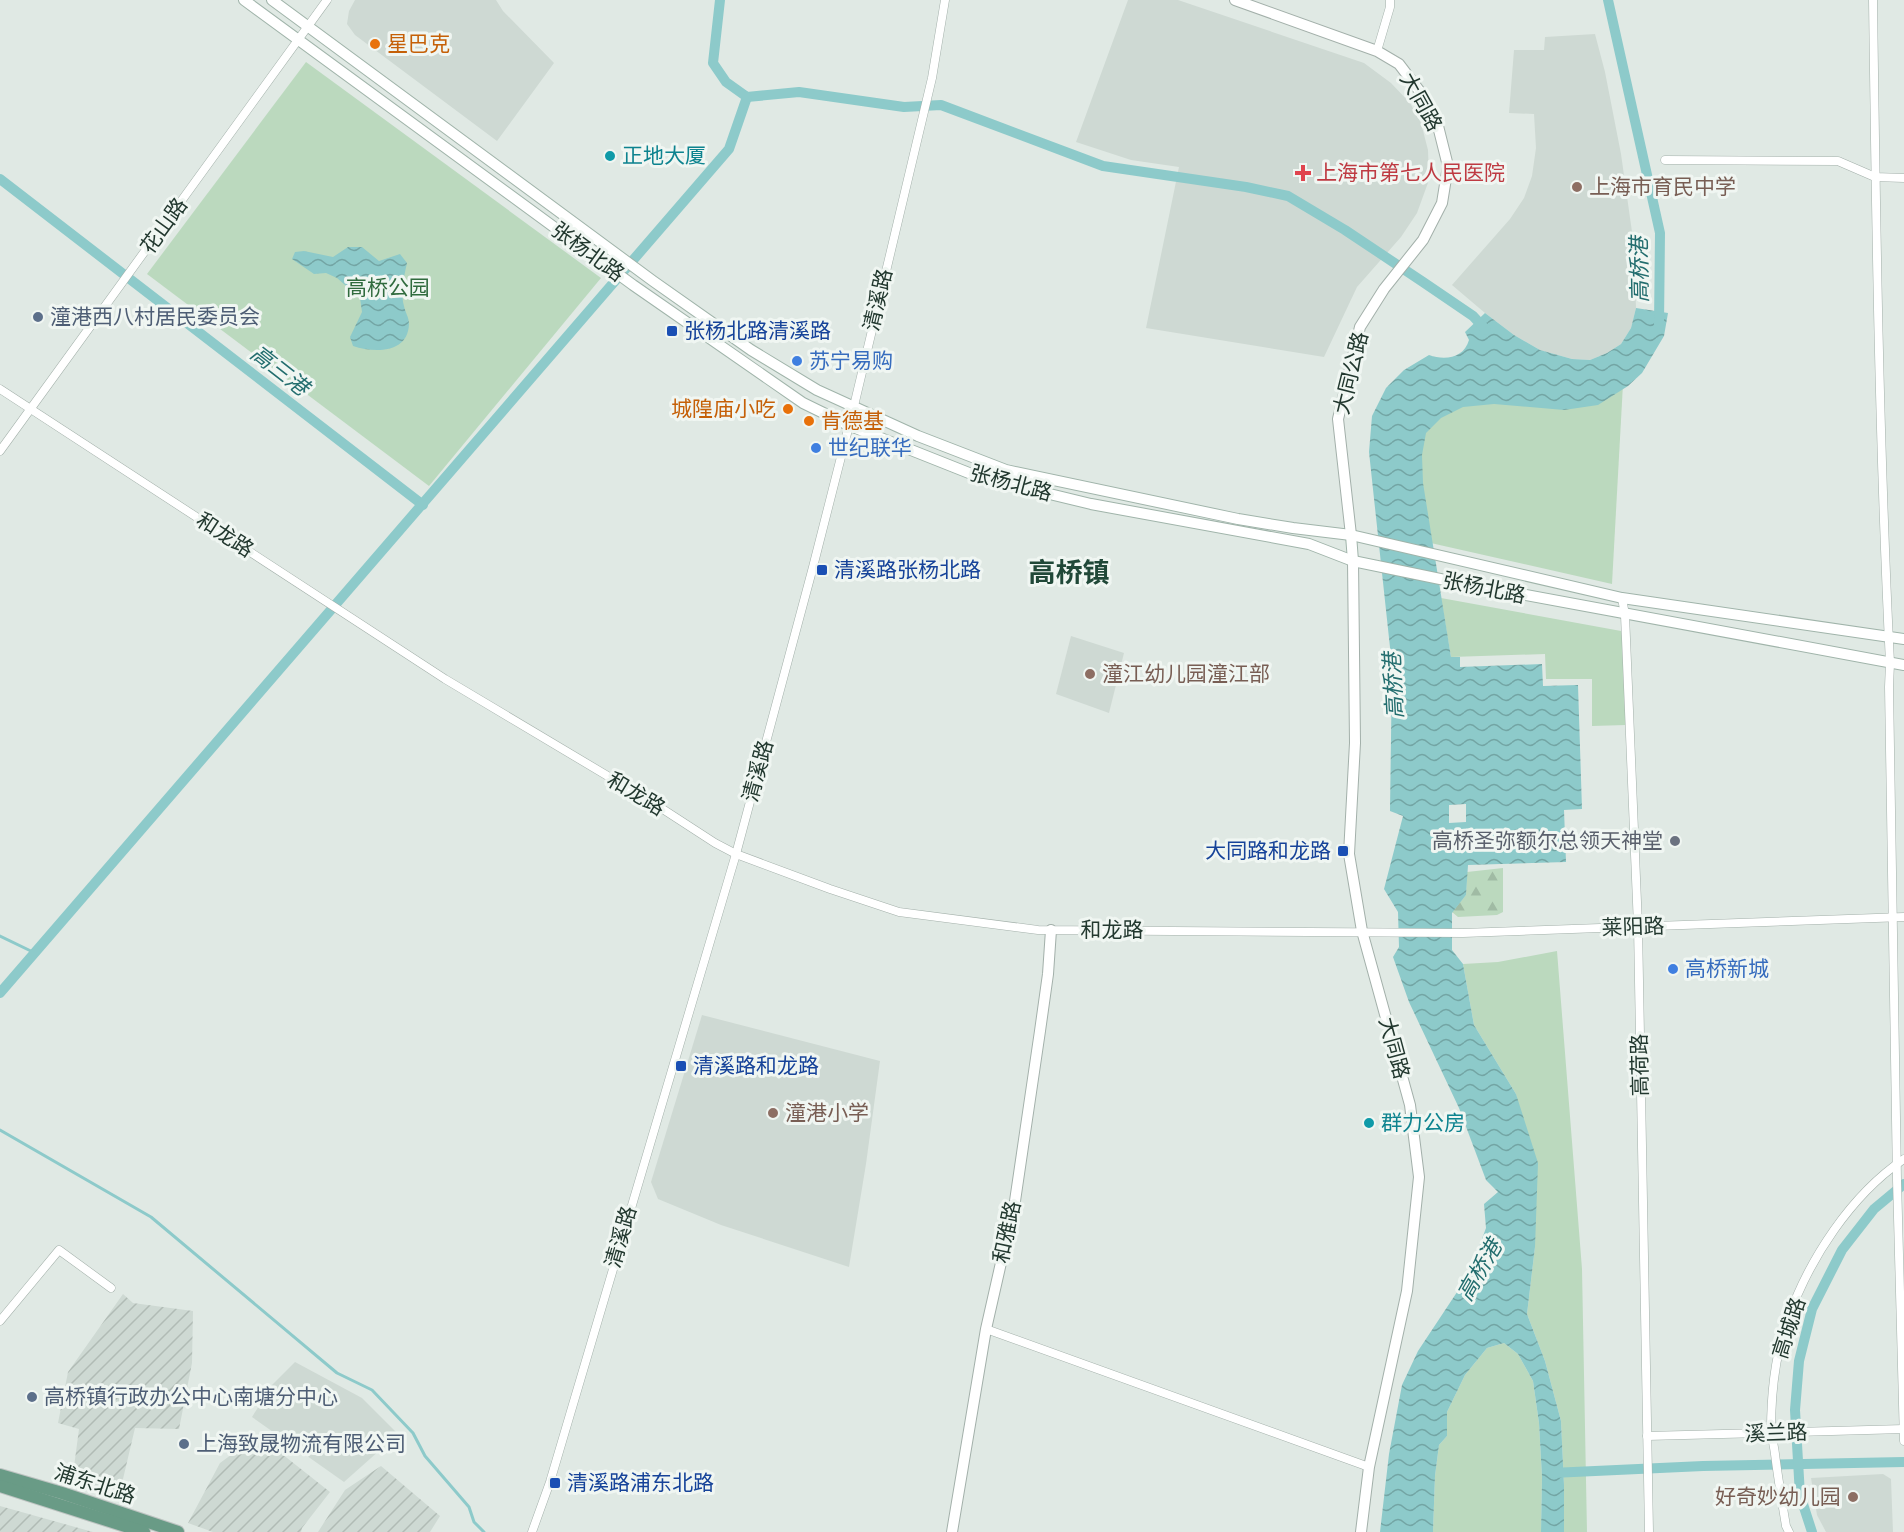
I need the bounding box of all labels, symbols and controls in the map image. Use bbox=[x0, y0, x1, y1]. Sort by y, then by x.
place label: 星巴克 bbox=[387, 29, 450, 57]
marker: 星巴克 bbox=[368, 37, 382, 51]
street label: 大同路 bbox=[1394, 67, 1449, 136]
place label: 正地大厦 bbox=[622, 141, 706, 169]
marker: 正地大厦 bbox=[603, 149, 617, 163]
place label: 上海市第七人民医院 bbox=[1316, 158, 1505, 186]
marker: 上海市第七人民医院 bbox=[1294, 164, 1312, 182]
place label: 上海市育民中学 bbox=[1589, 172, 1736, 200]
marker: 上海市育民中学 bbox=[1570, 180, 1584, 194]
street label: 花山路 bbox=[133, 192, 193, 259]
street label: 张杨北路 bbox=[546, 215, 631, 287]
water label: 高桥港 bbox=[1622, 234, 1654, 303]
street label: 清溪路 bbox=[856, 266, 898, 334]
park label: 高桥公园 bbox=[346, 273, 430, 301]
place label: 潼港西八村居民委员会 bbox=[50, 302, 260, 330]
marker: 潼港西八村居民委员会 bbox=[31, 310, 45, 324]
place label: 张杨北路清溪路 bbox=[684, 316, 831, 344]
marker: 张杨北路清溪路 bbox=[665, 324, 679, 338]
street label: 大同公路 bbox=[1326, 329, 1374, 417]
water label: 高三港 bbox=[245, 337, 318, 403]
place label: 苏宁易购 bbox=[809, 346, 893, 374]
marker: 苏宁易购 bbox=[790, 354, 804, 368]
place label: 城隍庙小吃 bbox=[671, 394, 776, 422]
marker: 城隍庙小吃 bbox=[781, 402, 795, 416]
place label: 肯德基 bbox=[821, 406, 884, 434]
marker: 肯德基 bbox=[802, 414, 816, 428]
place label: 世纪联华 bbox=[828, 433, 912, 461]
marker: 世纪联华 bbox=[809, 441, 823, 455]
street label: 张杨北路 bbox=[967, 458, 1055, 506]
street label: 和龙路 bbox=[192, 505, 260, 563]
district label: 高桥镇 bbox=[1029, 553, 1110, 590]
place label: 清溪路张杨北路 bbox=[834, 555, 981, 583]
marker: 清溪路张杨北路 bbox=[815, 563, 829, 577]
street label: 张杨北路 bbox=[1440, 565, 1528, 609]
water label: 高桥港 bbox=[1375, 649, 1409, 720]
place label: 潼江幼儿园潼江部 bbox=[1102, 659, 1270, 687]
marker: 潼江幼儿园潼江部 bbox=[1083, 667, 1097, 681]
street label: 清溪路 bbox=[735, 737, 779, 805]
street label: 和龙路 bbox=[602, 765, 671, 821]
place label: 高桥圣弥额尔总领天神堂 bbox=[1432, 826, 1663, 854]
marker: 高桥圣弥额尔总领天神堂 bbox=[1668, 834, 1682, 848]
place label: 大同路和龙路 bbox=[1205, 836, 1331, 864]
marker: 大同路和龙路 bbox=[1336, 844, 1350, 858]
street label: 莱阳路 bbox=[1601, 911, 1665, 941]
street label: 和龙路 bbox=[1081, 915, 1144, 943]
place label: 高桥新城 bbox=[1685, 954, 1769, 982]
marker: 高桥新城 bbox=[1666, 962, 1680, 976]
street label: 大同路 bbox=[1373, 1014, 1417, 1082]
street label: 高荷路 bbox=[1624, 1033, 1654, 1097]
place label: 清溪路和龙路 bbox=[693, 1051, 819, 1079]
marker: 清溪路和龙路 bbox=[674, 1059, 688, 1073]
place label: 潼港小学 bbox=[785, 1098, 869, 1126]
marker: 潼港小学 bbox=[766, 1106, 780, 1120]
place label: 群力公房 bbox=[1381, 1108, 1465, 1136]
marker: 群力公房 bbox=[1362, 1116, 1376, 1130]
street label: 和雅路 bbox=[986, 1198, 1026, 1266]
street label: 清溪路 bbox=[598, 1203, 642, 1271]
water label: 高桥港 bbox=[1449, 1231, 1509, 1306]
street label: 高城路 bbox=[1765, 1293, 1811, 1362]
place label: 高桥镇行政办公中心南塘分中心 bbox=[44, 1382, 338, 1410]
marker: 高桥镇行政办公中心南塘分中心 bbox=[25, 1390, 39, 1404]
street label: 溪兰路 bbox=[1744, 1417, 1808, 1447]
place label: 上海致晟物流有限公司 bbox=[196, 1429, 406, 1457]
marker: 上海致晟物流有限公司 bbox=[177, 1437, 191, 1451]
street label: 浦东北路 bbox=[51, 1457, 140, 1509]
place label: 清溪路浦东北路 bbox=[567, 1468, 714, 1496]
marker: 清溪路浦东北路 bbox=[548, 1476, 562, 1490]
place label: 好奇妙幼儿园 bbox=[1715, 1482, 1841, 1510]
marker: 好奇妙幼儿园 bbox=[1846, 1490, 1860, 1504]

